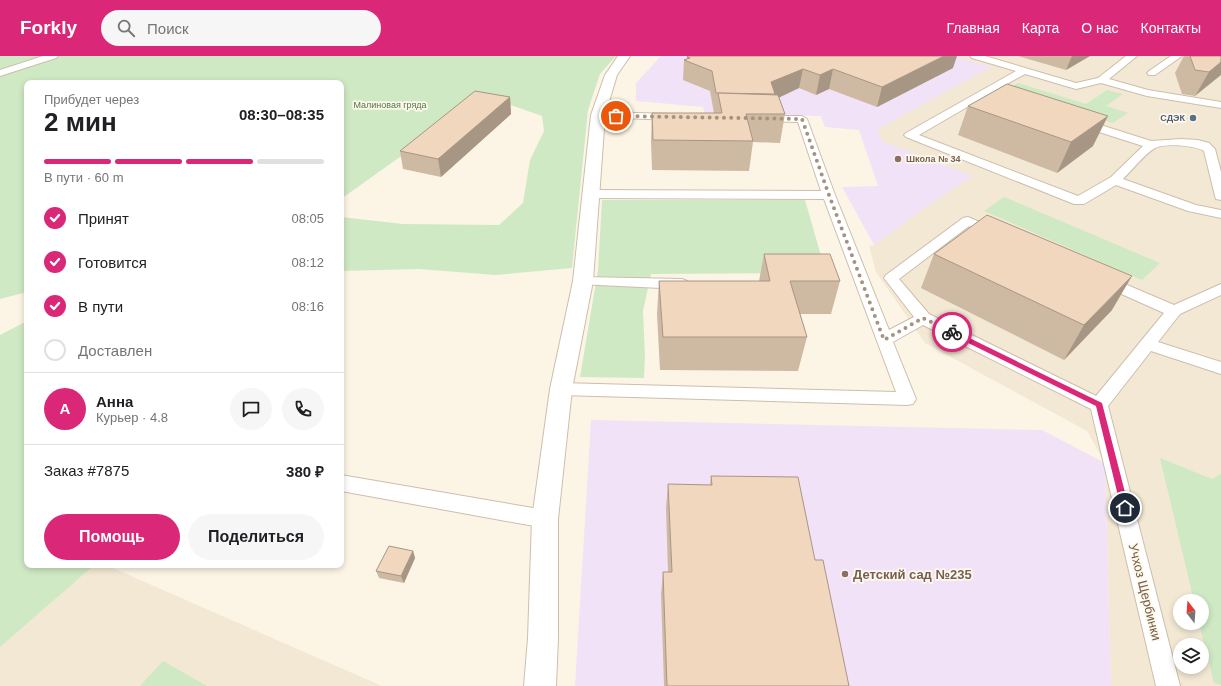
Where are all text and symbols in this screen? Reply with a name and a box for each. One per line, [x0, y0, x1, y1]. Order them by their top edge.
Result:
search box [101, 10, 381, 46]
text: Forkly [20, 17, 77, 38]
icon: search [115, 17, 137, 39]
text: Поиск [147, 20, 189, 37]
text: Главная [946, 20, 1000, 36]
text: Карта [1022, 20, 1059, 36]
text: О нас [1081, 20, 1119, 36]
text: Контакты [1141, 20, 1201, 36]
text: Прибудет через [44, 92, 139, 107]
pin [599, 99, 633, 133]
park label: Малиновая гряда [353, 100, 427, 110]
icon: bag [605, 105, 627, 127]
text: 08:30–08:35 [239, 106, 324, 123]
text: 2 мин [44, 107, 117, 137]
place label: СДЭК [1160, 113, 1185, 123]
marker: СДЭК [1188, 113, 1198, 123]
marker: Школа № 34 [893, 154, 903, 164]
place label: Школа № 34 [906, 154, 960, 164]
text: В пути · 60 m [44, 170, 124, 185]
icon: check [44, 207, 66, 229]
text: Принят [78, 210, 129, 227]
text: 08:05 [291, 211, 324, 226]
icon: check [44, 251, 66, 273]
text: Готовится [78, 254, 147, 271]
text: 08:12 [291, 255, 324, 270]
icon: check [44, 295, 66, 317]
text: В пути [78, 298, 123, 315]
text: 08:16 [291, 299, 324, 314]
courier [932, 312, 972, 352]
icon: bike [941, 321, 963, 343]
text: Доставлен [78, 342, 152, 359]
button: chat [230, 388, 272, 430]
button: phone [282, 388, 324, 430]
text: Анна [96, 393, 133, 410]
text: А [60, 400, 70, 417]
text: Курьер · 4.8 [96, 410, 168, 425]
text: Заказ #7875 [44, 462, 129, 479]
text: 380 ₽ [286, 463, 324, 480]
pin [1108, 491, 1142, 525]
icon: home [1114, 497, 1136, 519]
button: Помощь [44, 514, 180, 560]
button: Поделиться [188, 514, 324, 560]
street label: Учхоз Щербинки [1126, 542, 1164, 642]
place label: Детский сад №235 [853, 567, 972, 582]
marker: Детский сад №235 [840, 569, 850, 579]
north arrow [1173, 594, 1209, 630]
map controls [1173, 594, 1209, 674]
button: layers [1173, 638, 1209, 674]

